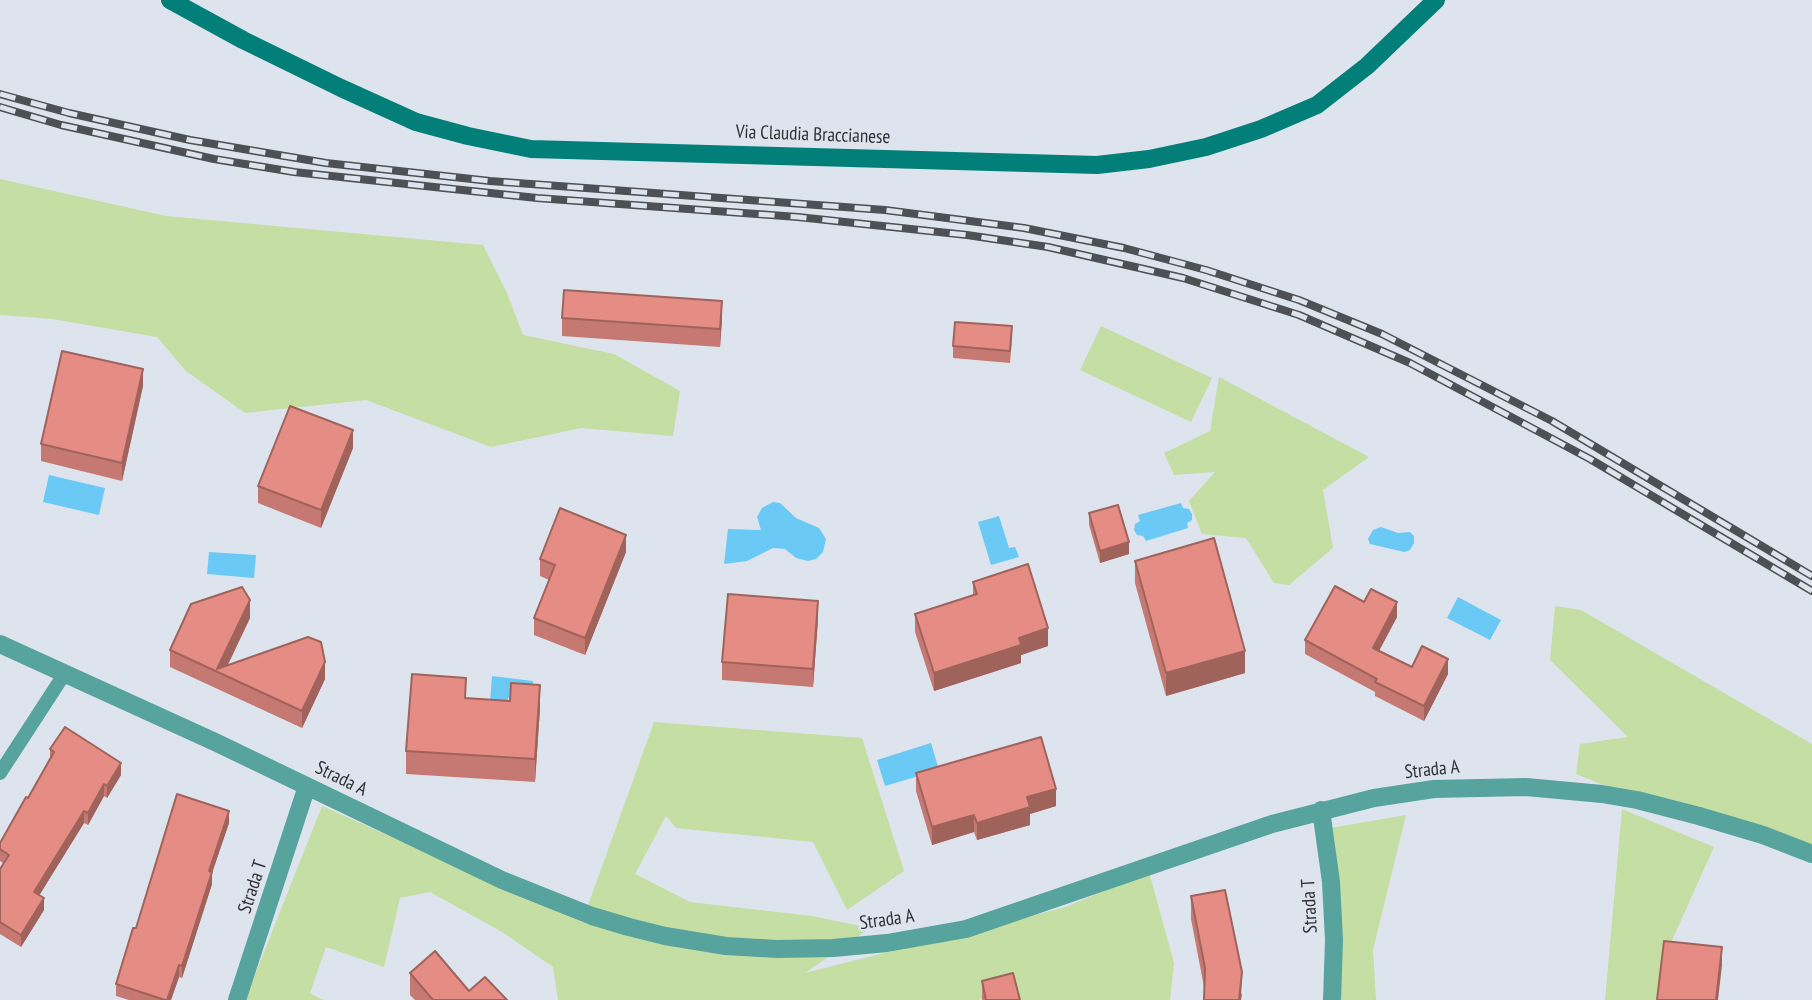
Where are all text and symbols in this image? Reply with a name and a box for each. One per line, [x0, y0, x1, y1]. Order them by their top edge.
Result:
street label: Via Claudia Braccianese [735, 121, 891, 149]
street label: Strada A [1403, 756, 1461, 784]
street label: Strada A [311, 757, 371, 801]
street label: Strada T [234, 858, 272, 916]
street label: Strada T [1297, 878, 1323, 934]
street label: Strada A [858, 905, 916, 935]

